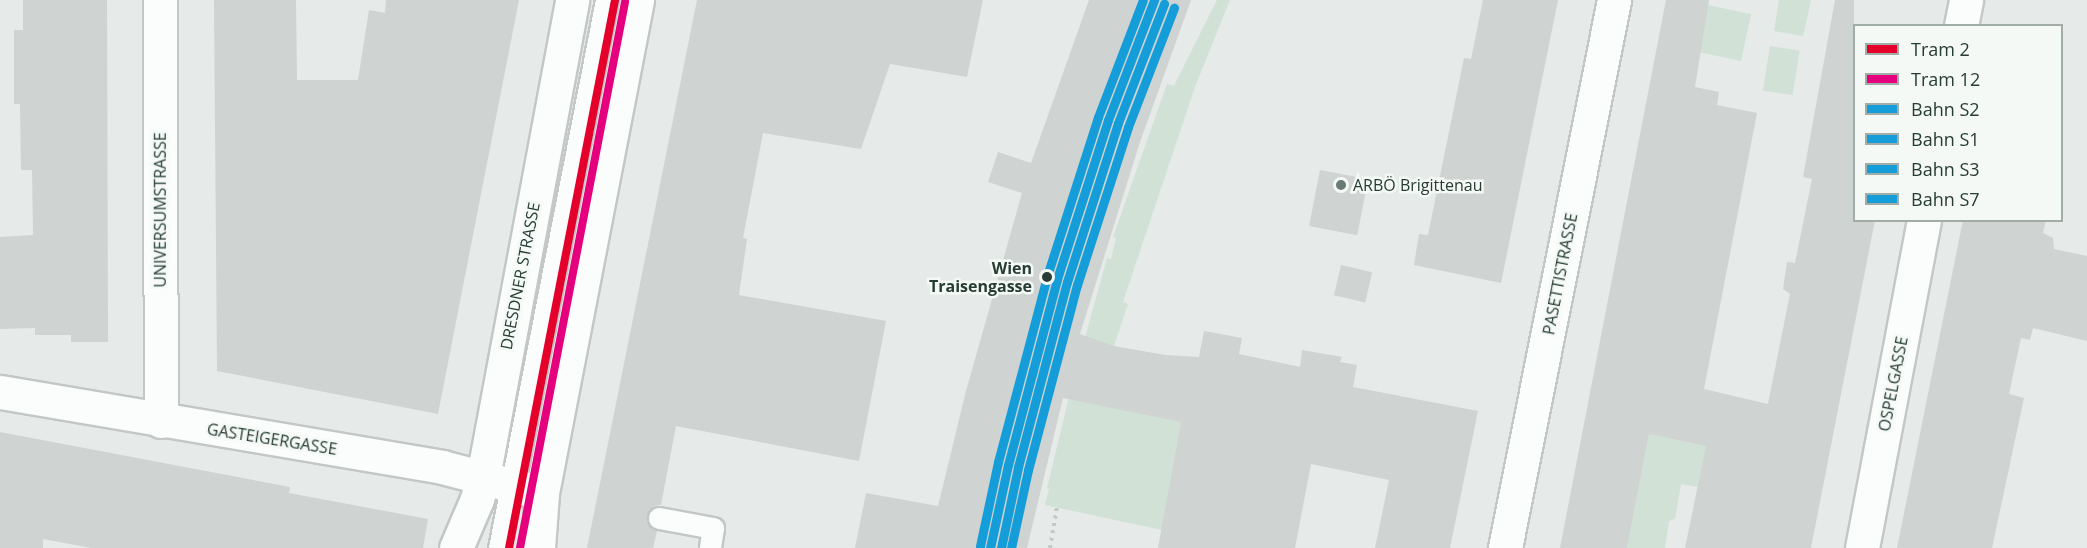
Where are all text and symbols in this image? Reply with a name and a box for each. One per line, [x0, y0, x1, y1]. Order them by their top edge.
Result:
legend [1853, 24, 2063, 222]
text: Tram 2 [1911, 37, 1970, 61]
text: Tram 12 [1911, 67, 1980, 91]
text: Bahn S2 [1911, 97, 1980, 121]
text: Bahn S1 [1911, 127, 1980, 151]
street label: UNIVERSUMSTRASSE [150, 132, 170, 288]
text: Bahn S3 [1911, 157, 1980, 181]
place label: ARBÖ Brigittenau [1353, 175, 1482, 195]
marker: ARBÖ Brigittenau [1334, 178, 1348, 192]
text: Bahn S7 [1911, 187, 1980, 211]
street label: DRESDNER STRASSE [496, 201, 544, 351]
street label: PASETTISTRASSE [1539, 212, 1581, 336]
place label: Wien Traisengasse [929, 258, 1032, 296]
marker: Wien Traisengasse [1037, 267, 1057, 287]
street label: OSPELGASSE [1874, 335, 1912, 433]
street label: GASTEIGERGASSE [206, 419, 338, 459]

